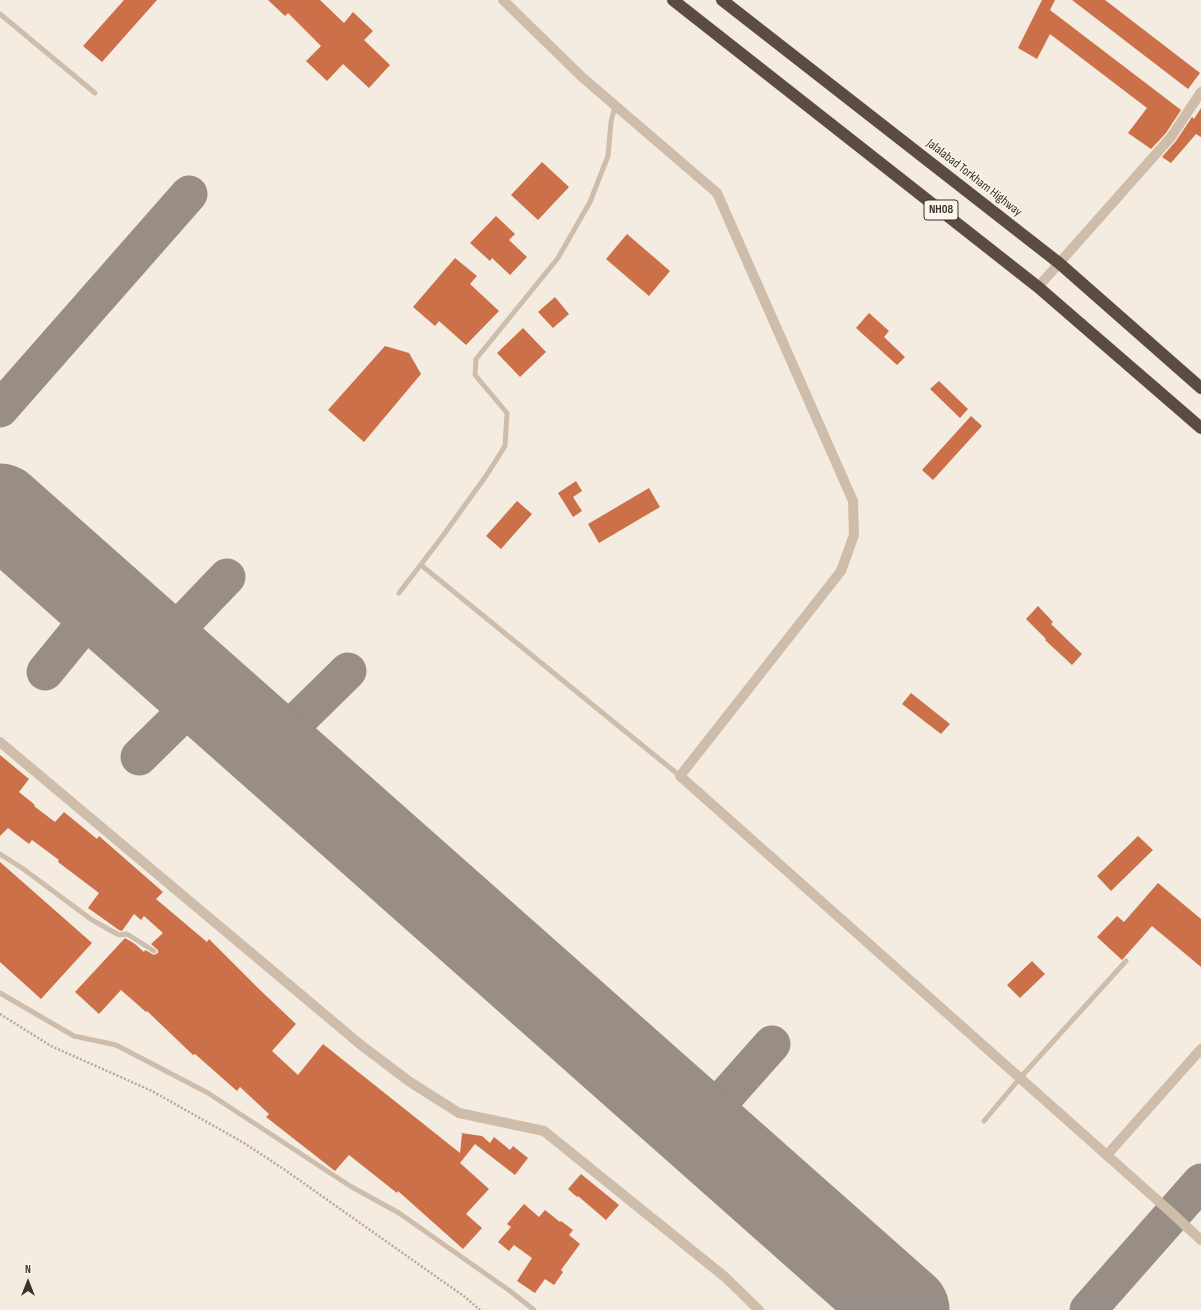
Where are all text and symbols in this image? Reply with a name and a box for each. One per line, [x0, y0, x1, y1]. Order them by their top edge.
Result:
street label: Jalalabad Torkham Highway [923, 136, 1025, 220]
road number: NH08 [924, 200, 958, 220]
north arrow [8, 1262, 48, 1302]
text: N [25, 1263, 31, 1276]

